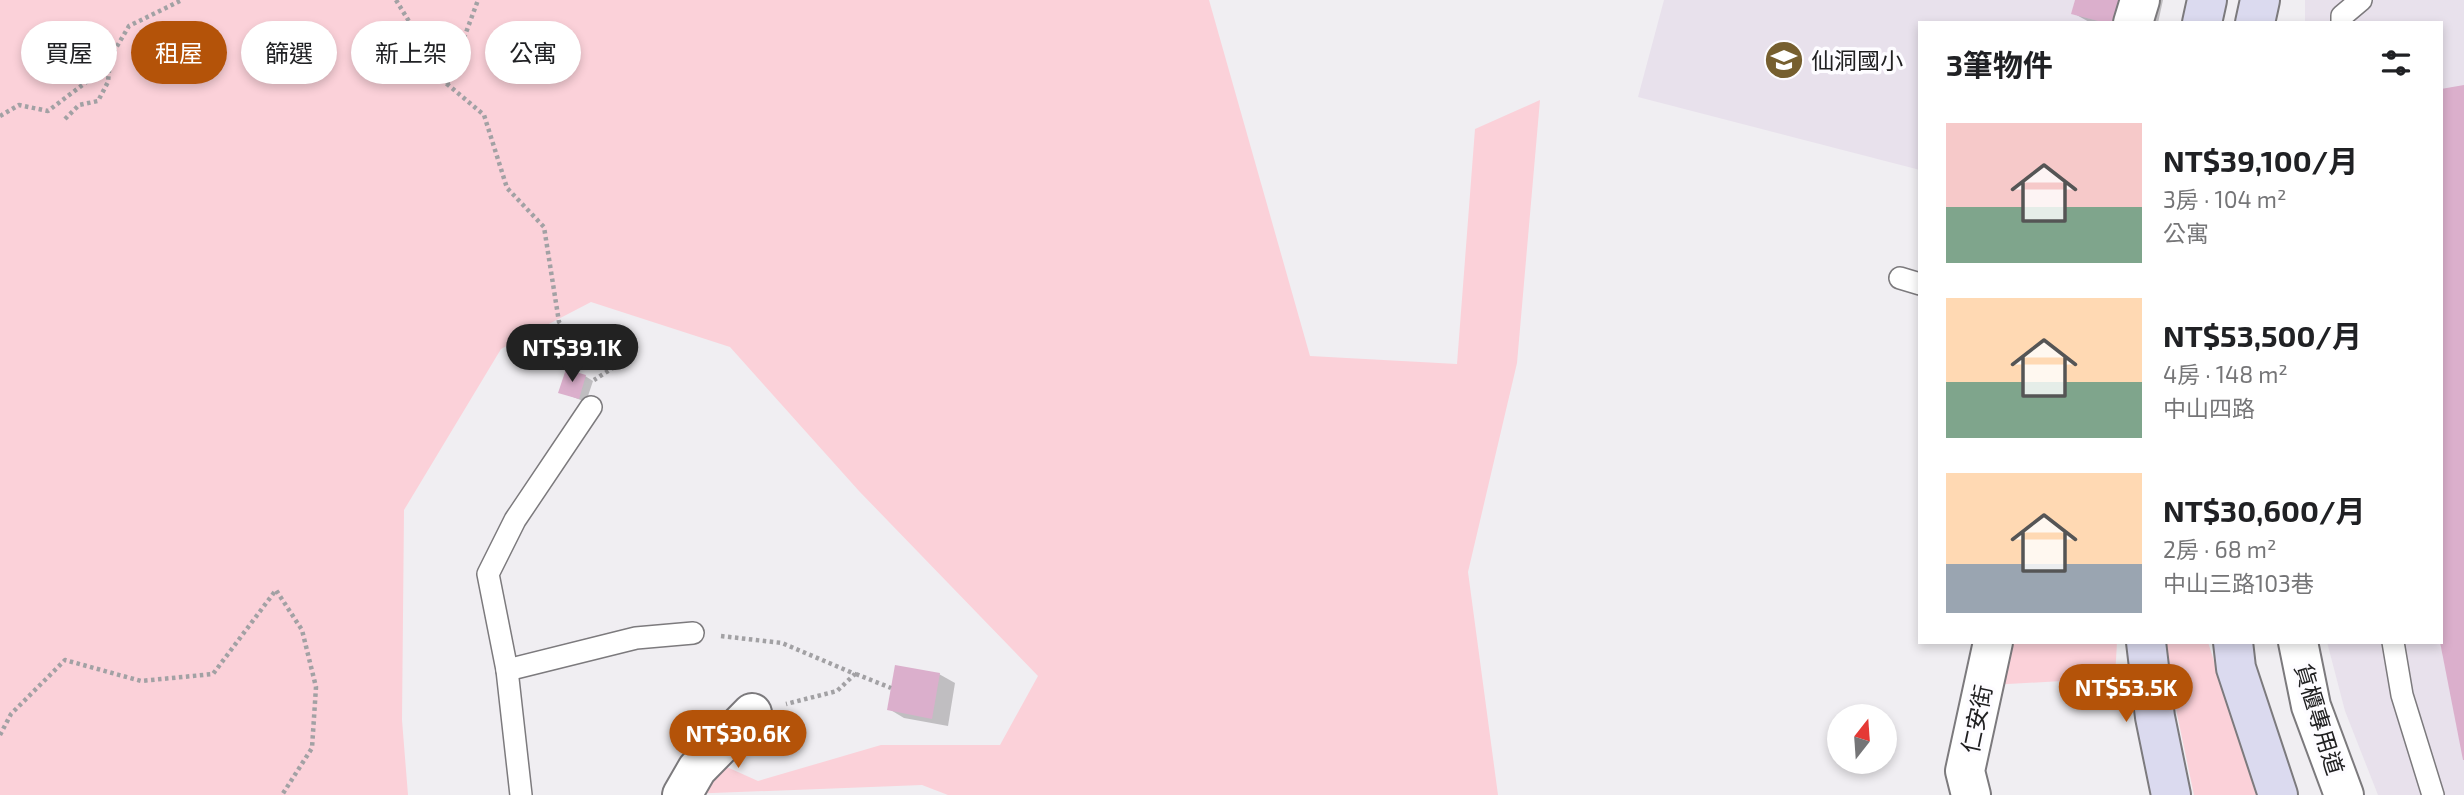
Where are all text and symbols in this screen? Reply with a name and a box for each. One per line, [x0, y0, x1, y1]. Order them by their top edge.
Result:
chip: 買屋 [21, 21, 117, 84]
chip: 租屋 [131, 21, 227, 84]
chip: 篩選 [241, 21, 337, 84]
chip: 新上架 [351, 21, 471, 84]
chip: 公寓 [485, 21, 581, 84]
school or university icon: 仙洞國小 [1763, 39, 1805, 81]
icon: filters [2377, 44, 2415, 82]
place label: 仙洞國小 [1811, 46, 1903, 74]
text: 3筆物件 [1946, 46, 2053, 82]
text: NT$39,100/月 [2163, 142, 2358, 178]
icon: home [2002, 151, 2086, 235]
text: 3房 · 104 m² [2163, 185, 2286, 213]
text: 公寓 [2163, 219, 2209, 247]
text: NT$53,500/月 [2163, 317, 2362, 353]
pin: NT$39.1K [500, 324, 644, 384]
icon: home [2002, 326, 2086, 410]
text: NT$39.1K [522, 333, 622, 361]
text: 4房 · 148 m² [2163, 360, 2288, 388]
text: 中山四路 [2163, 394, 2255, 422]
text: NT$30,600/月 [2163, 492, 2365, 528]
icon: home [2002, 501, 2086, 585]
text: 2房 · 68 m² [2163, 535, 2277, 563]
text: 中山三路103巷 [2163, 569, 2314, 597]
street label: 貨櫃專用道 [2290, 660, 2350, 778]
pin: NT$53.5K [2054, 664, 2198, 724]
text: NT$53.5K [2075, 673, 2177, 701]
street label: 仁安街 [1955, 682, 1997, 756]
north arrow [1827, 704, 1897, 774]
map controls [1827, 704, 1897, 774]
pin: NT$30.6K [666, 710, 810, 770]
text: NT$30.6K [685, 719, 791, 747]

